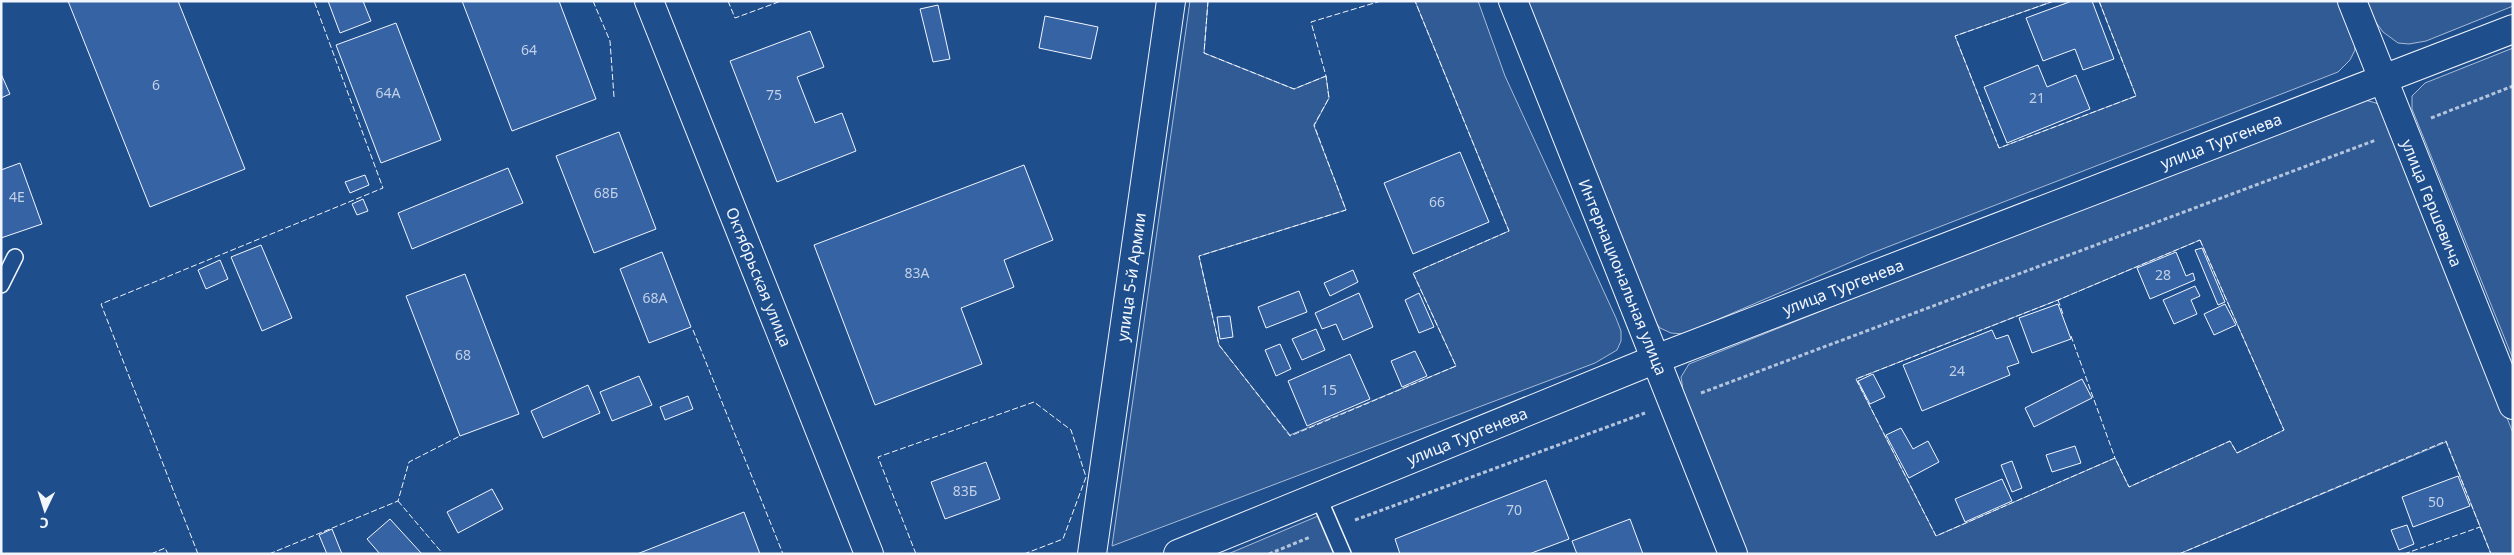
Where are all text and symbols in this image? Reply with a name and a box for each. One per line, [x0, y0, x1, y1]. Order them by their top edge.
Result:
house number: 64 [521, 40, 537, 59]
house number: 6 [152, 75, 160, 94]
house number: 64А [376, 83, 401, 102]
house number: 75 [766, 85, 782, 104]
house number: 21 [2029, 88, 2045, 107]
street label: улица Тургенева [2157, 108, 2285, 174]
street label: улица Гершевича [2396, 136, 2468, 270]
street label: Интернациональная улица [1573, 176, 1673, 378]
house number: 68Б [594, 183, 618, 202]
house number: 4Е [9, 187, 25, 206]
house number: 66 [1429, 192, 1445, 211]
street label: Октябрьская улица [721, 204, 797, 350]
street label: улица 5-й Армии [1111, 211, 1151, 343]
street label: улица Тургенева [1779, 254, 1907, 320]
house number: 83А [905, 263, 930, 282]
house number: 28 [2155, 265, 2171, 284]
house number: 68А [643, 288, 668, 307]
house number: 68 [455, 345, 471, 364]
house number: 24 [1949, 361, 1965, 380]
house number: 15 [1321, 380, 1337, 399]
street label: улица Тургенева [1403, 402, 1531, 470]
house number: 83Б [953, 481, 977, 500]
north arrow [20, 485, 70, 535]
house number: 50 [2428, 492, 2444, 511]
house number: 70 [1506, 500, 1522, 519]
text: С [39, 514, 49, 533]

